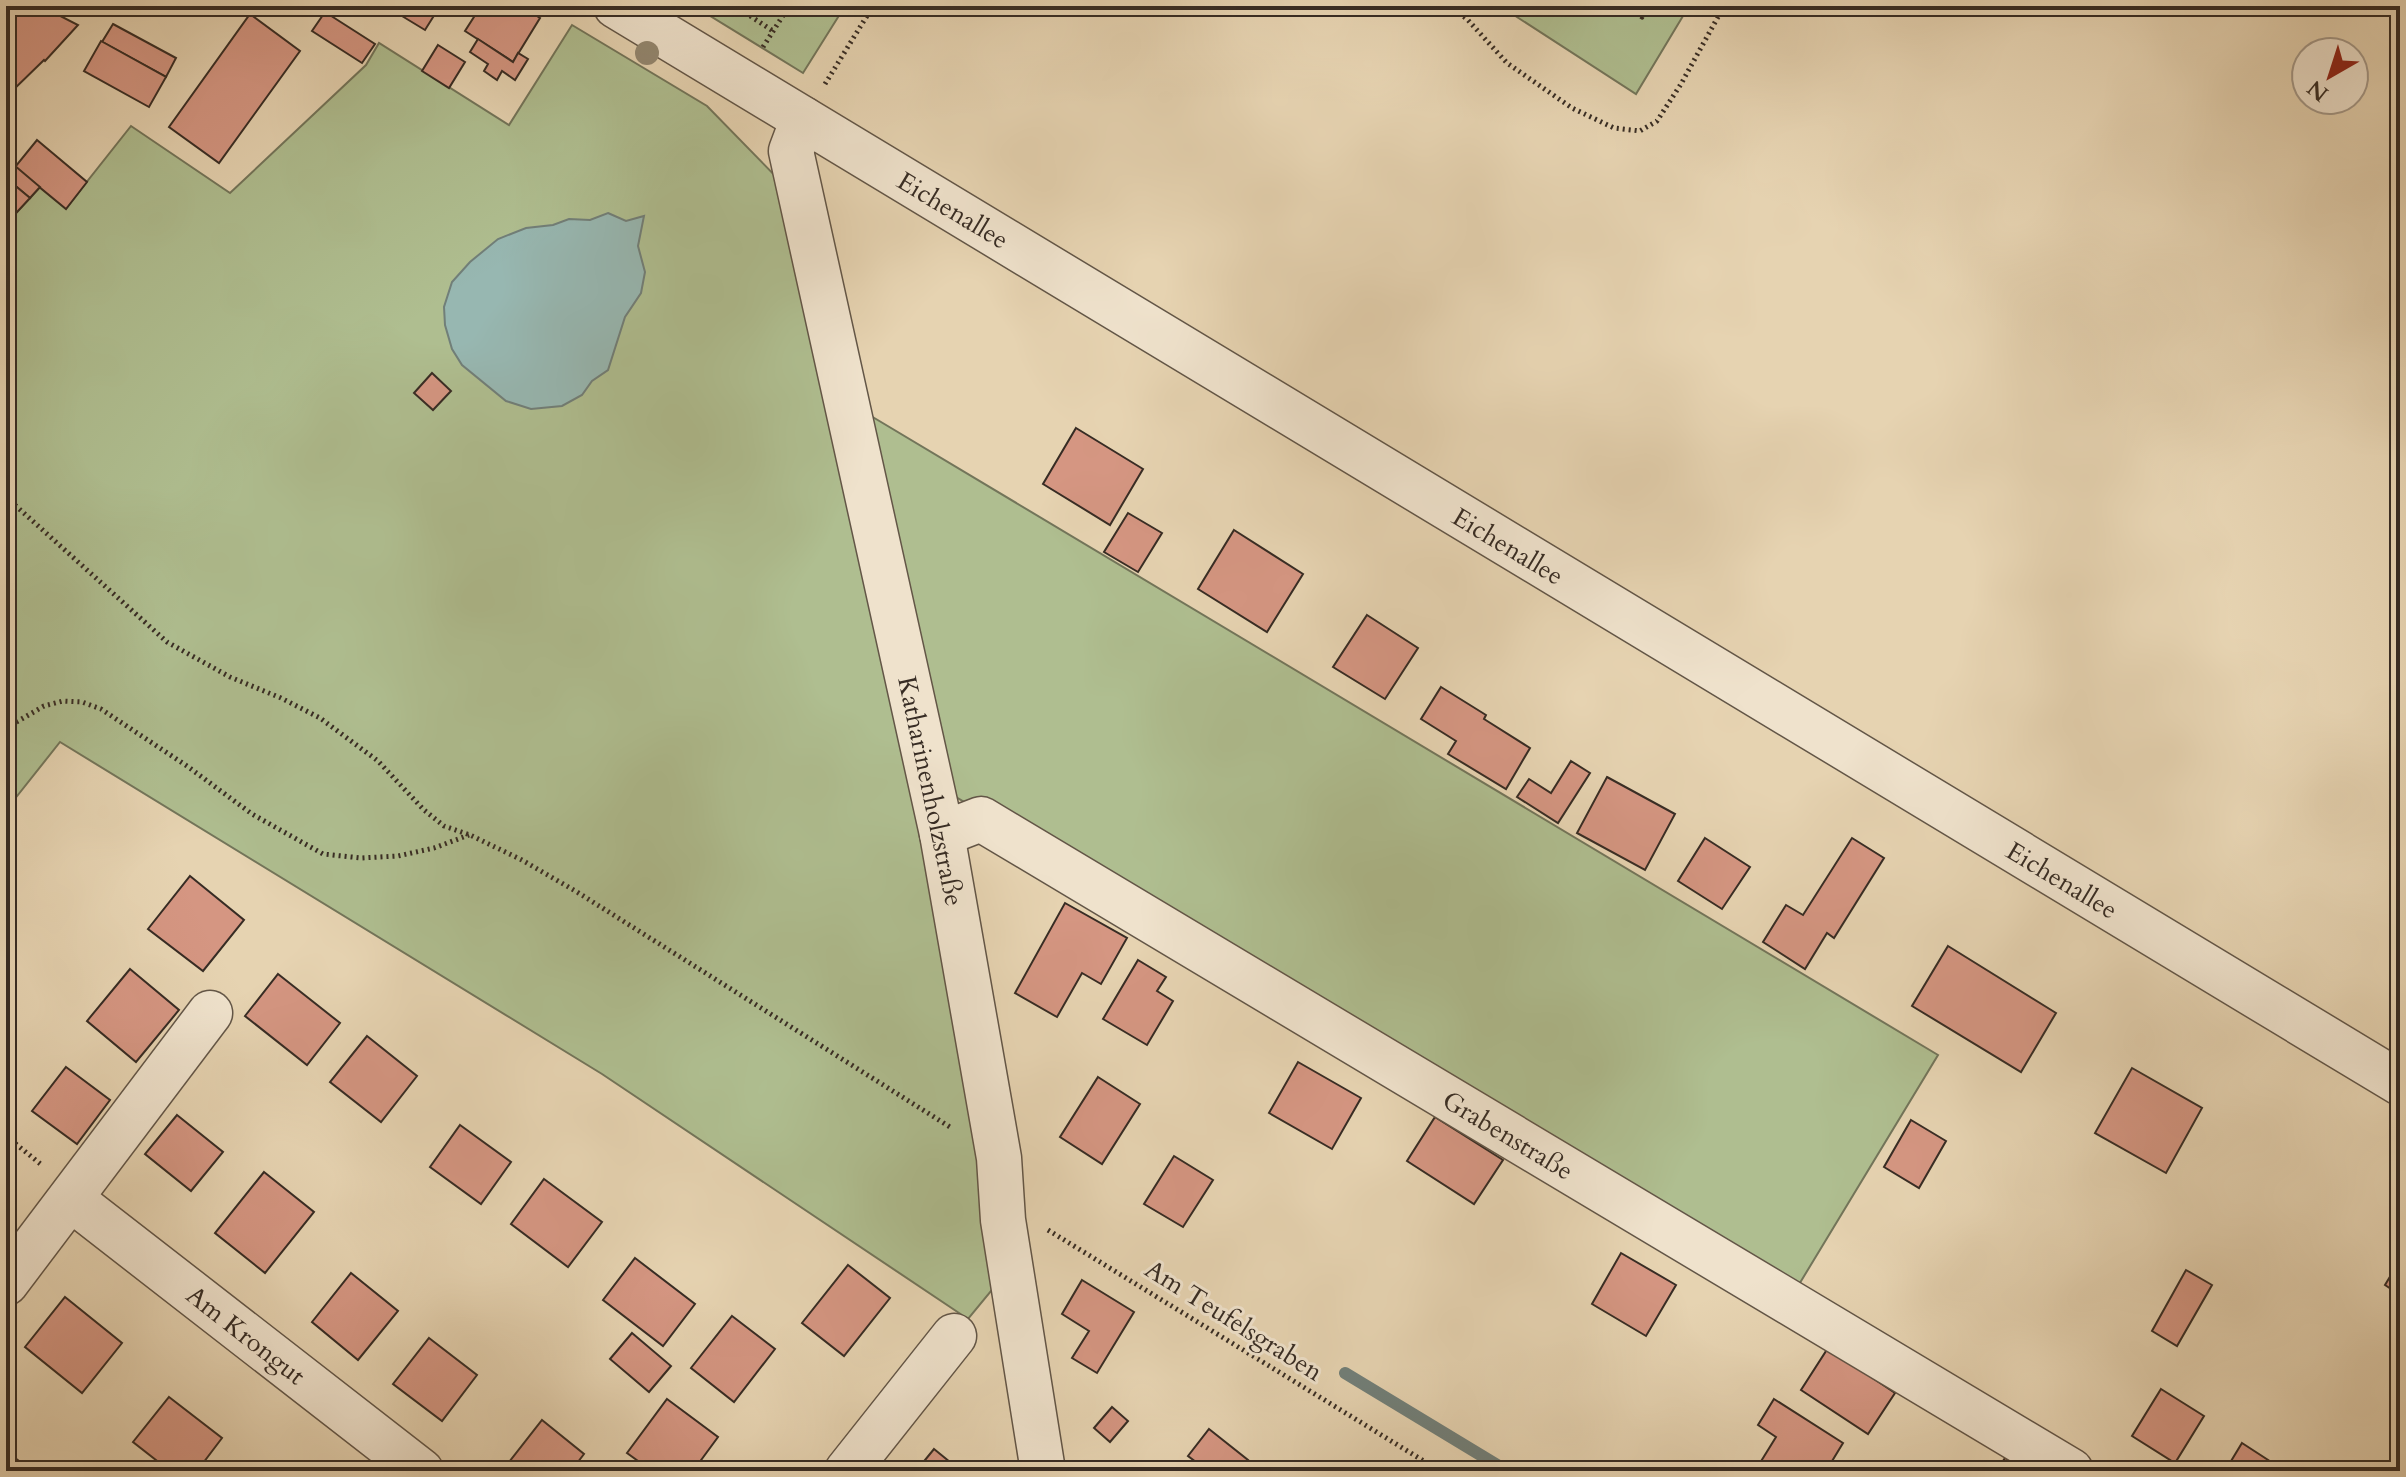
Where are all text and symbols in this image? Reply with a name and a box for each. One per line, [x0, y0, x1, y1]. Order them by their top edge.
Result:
north arrow [2290, 36, 2370, 116]
text: N [2301, 73, 2335, 108]
street label: Eichenallee [891, 163, 1015, 257]
street label: Eichenallee [1446, 499, 1570, 593]
street label: Katharinenholzstraße [889, 673, 972, 909]
street label: Eichenallee [2000, 833, 2124, 927]
street label: Grabenstraße [1436, 1083, 1580, 1188]
street label: Am Teufelsgraben [1138, 1252, 1329, 1389]
street label: Am Krongut [179, 1278, 312, 1393]

